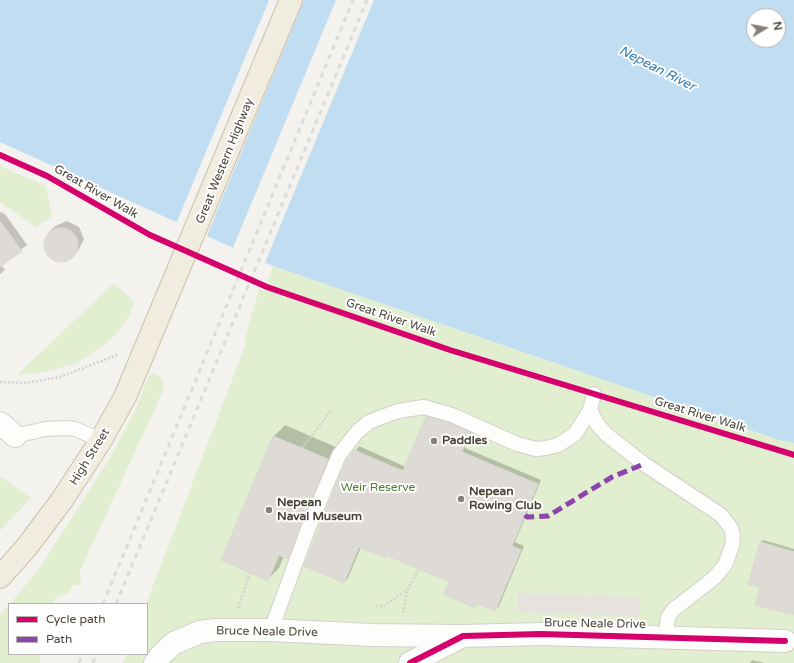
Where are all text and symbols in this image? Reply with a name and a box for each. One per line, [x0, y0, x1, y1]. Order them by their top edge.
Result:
north arrow [746, 8, 786, 48]
text: N [770, 21, 784, 31]
water label: Nepean River [616, 43, 698, 95]
street label: Great Western Highway [193, 96, 257, 226]
street label: Great River Walk [51, 162, 141, 222]
street label: Great River Walk [344, 296, 438, 340]
street label: Great River Walk [653, 394, 747, 436]
street label: High Street [67, 426, 113, 488]
place label: Paddles [442, 434, 487, 448]
marker: Paddles [429, 436, 439, 446]
park label: Weir Reserve [341, 481, 415, 495]
place label: Nepean Rowing Club [469, 485, 541, 513]
marker: Nepean Rowing Club [456, 494, 466, 504]
place label: Nepean Naval Museum [277, 496, 362, 524]
marker: Nepean Naval Museum [264, 505, 274, 515]
legend [8, 603, 148, 655]
text: Cycle path [46, 612, 105, 626]
street label: Bruce Neale Drive [544, 616, 646, 632]
street label: Bruce Neale Drive [216, 624, 318, 640]
text: Path [46, 632, 72, 646]

